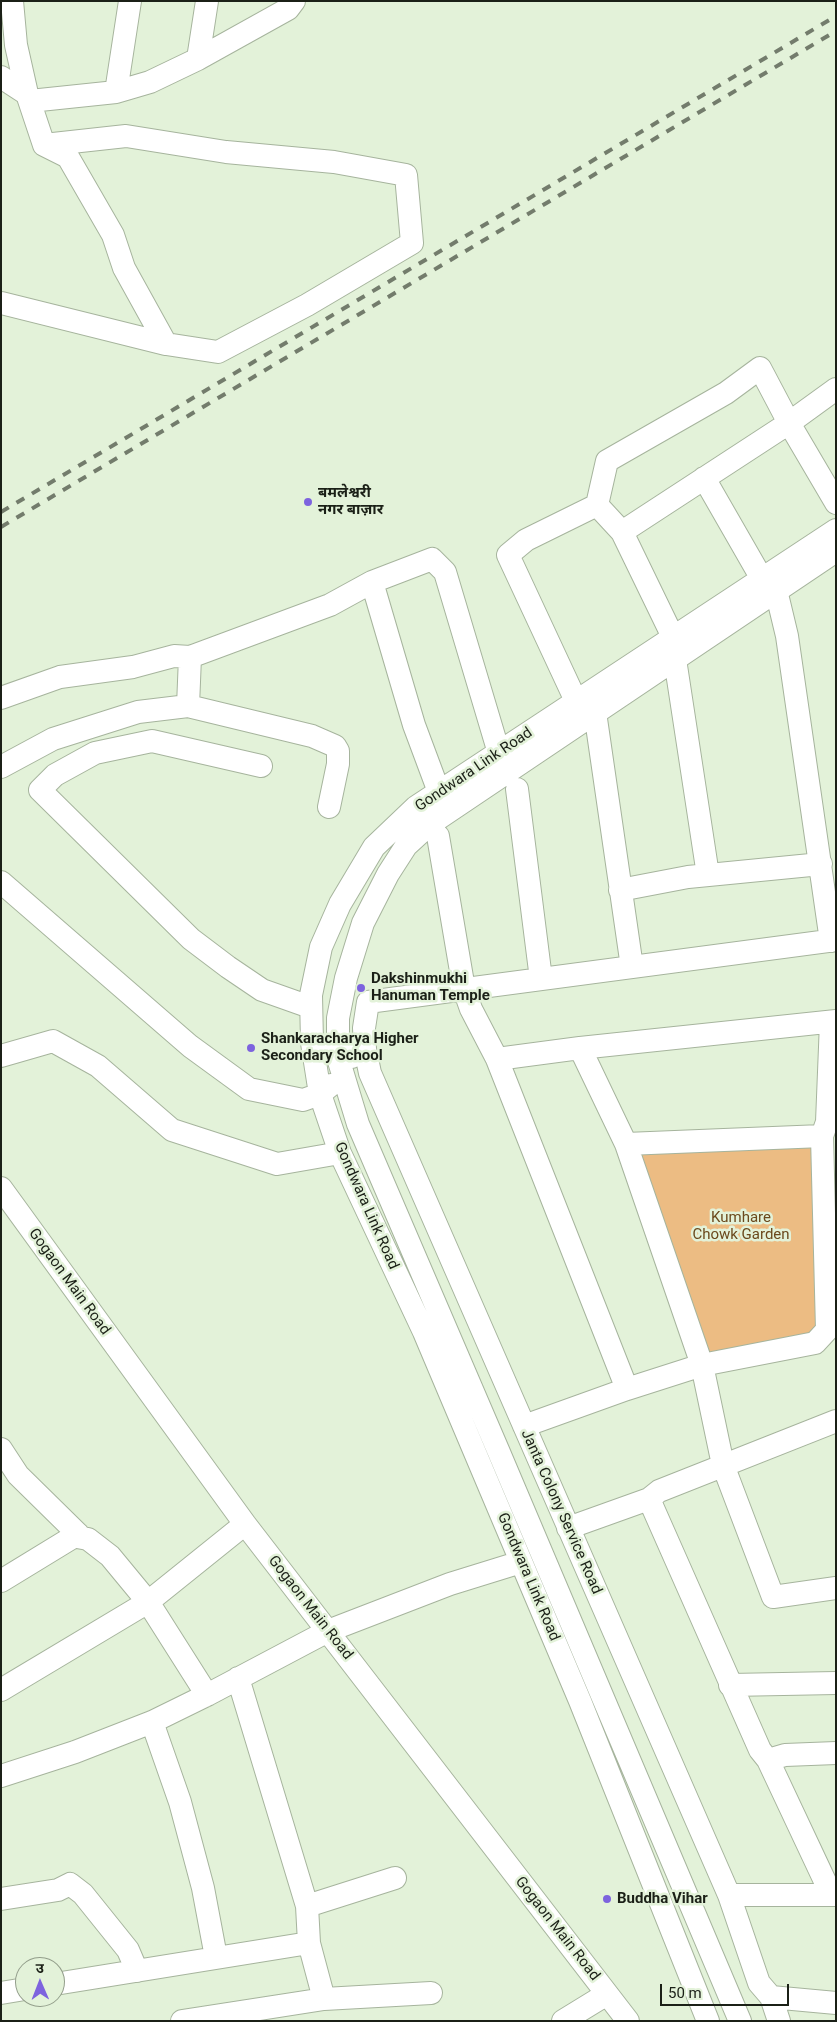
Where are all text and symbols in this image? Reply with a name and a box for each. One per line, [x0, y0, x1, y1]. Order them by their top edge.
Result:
place label: बमलेश्वरी नगर बाज़ार [318, 484, 383, 519]
marker: बमलेश्वरी नगर बाज़ार [302, 496, 314, 508]
street label: Gondwara Link Road [412, 724, 536, 816]
place label: Dakshinmukhi Hanuman Temple [371, 970, 490, 1005]
marker: Dakshinmukhi Hanuman Temple [355, 982, 367, 994]
place label: Shankaracharya Higher Secondary School [261, 1030, 419, 1065]
marker: Shankaracharya Higher Secondary School [245, 1042, 257, 1054]
street label: Gondwara Link Road [330, 1140, 402, 1272]
park label: Kumhare Chowk Garden [692, 1209, 790, 1244]
street label: Gogaon Main Road [24, 1225, 114, 1339]
street label: Janta Colony Service Road [517, 1427, 605, 1597]
street label: Gondwara Link Road [493, 1510, 563, 1644]
street label: Gogaon Main Road [264, 1552, 356, 1664]
street label: Gogaon Main Road [511, 1873, 603, 1985]
place label: Buddha Vihar [617, 1890, 708, 1908]
marker: Buddha Vihar [601, 1893, 613, 1905]
north arrow [15, 1957, 65, 2007]
text: उ [36, 1960, 44, 1976]
scale bar [662, 1974, 791, 2006]
text: 50 m [668, 1984, 702, 2002]

